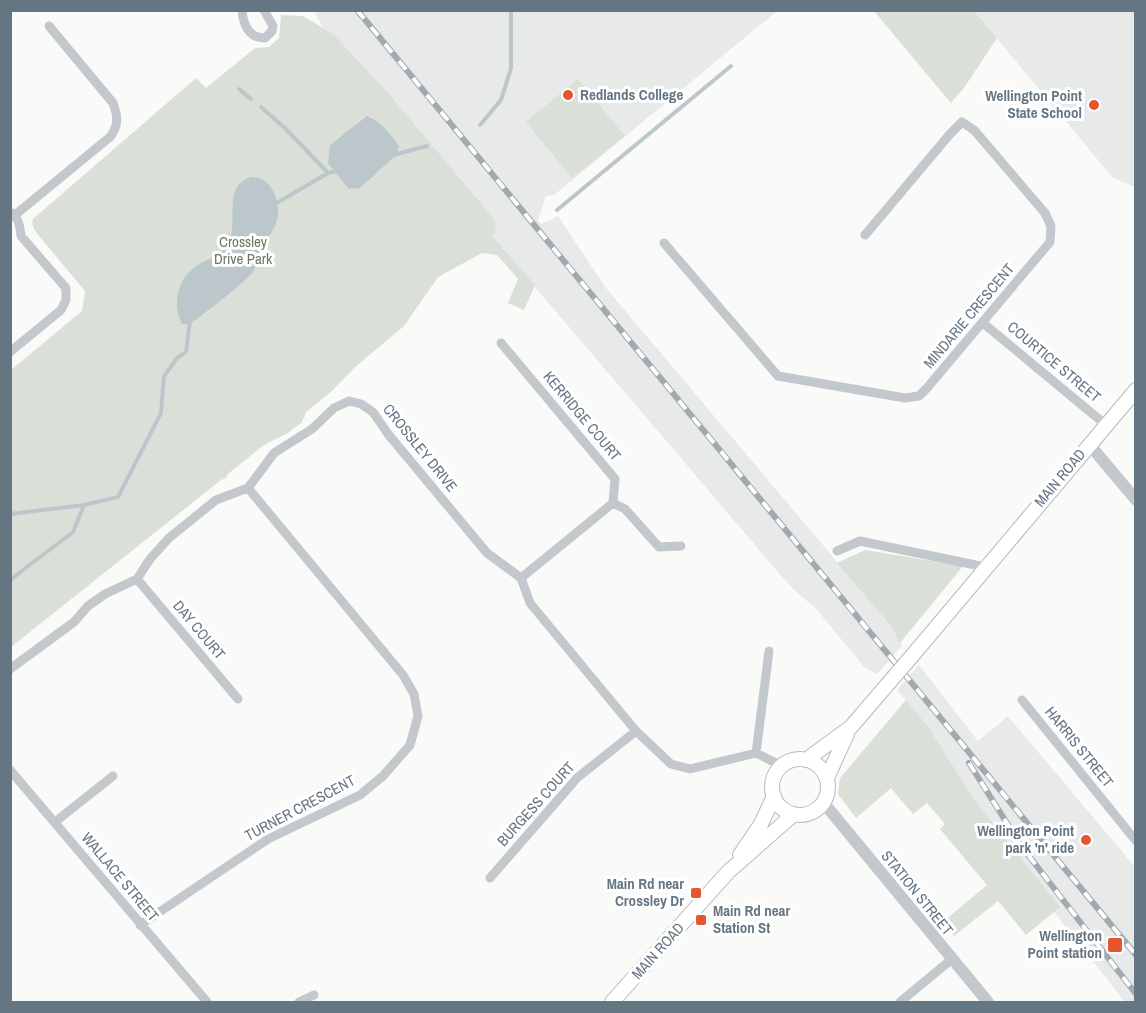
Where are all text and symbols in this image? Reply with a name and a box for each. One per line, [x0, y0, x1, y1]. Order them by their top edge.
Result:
place label: Redlands College [580, 84, 683, 105]
place label: Wellington Point State School [985, 85, 1082, 123]
marker: Redlands College [561, 88, 575, 102]
marker: Wellington Point State School [1087, 98, 1101, 112]
park label: Crossley Drive Park [214, 231, 273, 269]
street label: MINDARIE CRESCENT [918, 258, 1019, 373]
street label: COURTICE STREET [1003, 316, 1106, 407]
street label: KERRIDGE COURT [539, 366, 626, 465]
street label: CROSSLEY DRIVE [378, 399, 462, 496]
street label: MAIN ROAD [1029, 444, 1090, 511]
street label: DAY COURT [168, 596, 231, 664]
street label: HARRIS STREET [1040, 702, 1119, 792]
street label: BURGESS COURT [492, 756, 580, 850]
street label: TURNER CRESCENT [241, 769, 359, 846]
place label: Wellington Point park 'n' ride [977, 820, 1074, 858]
street label: WALLACE STREET [77, 828, 164, 926]
marker: Wellington Point park 'n' ride [1079, 833, 1093, 847]
street label: STATION STREET [877, 846, 958, 940]
place label: Main Rd near Crossley Dr [607, 873, 684, 911]
marker: Main Rd near Crossley Dr [689, 886, 703, 900]
place label: Main Rd near Station St [713, 900, 790, 938]
marker: Main Rd near Station St [694, 913, 708, 927]
street label: MAIN ROAD [626, 918, 689, 984]
place label: Wellington Point station [1028, 925, 1102, 963]
marker: Wellington Point station [1106, 936, 1124, 954]

